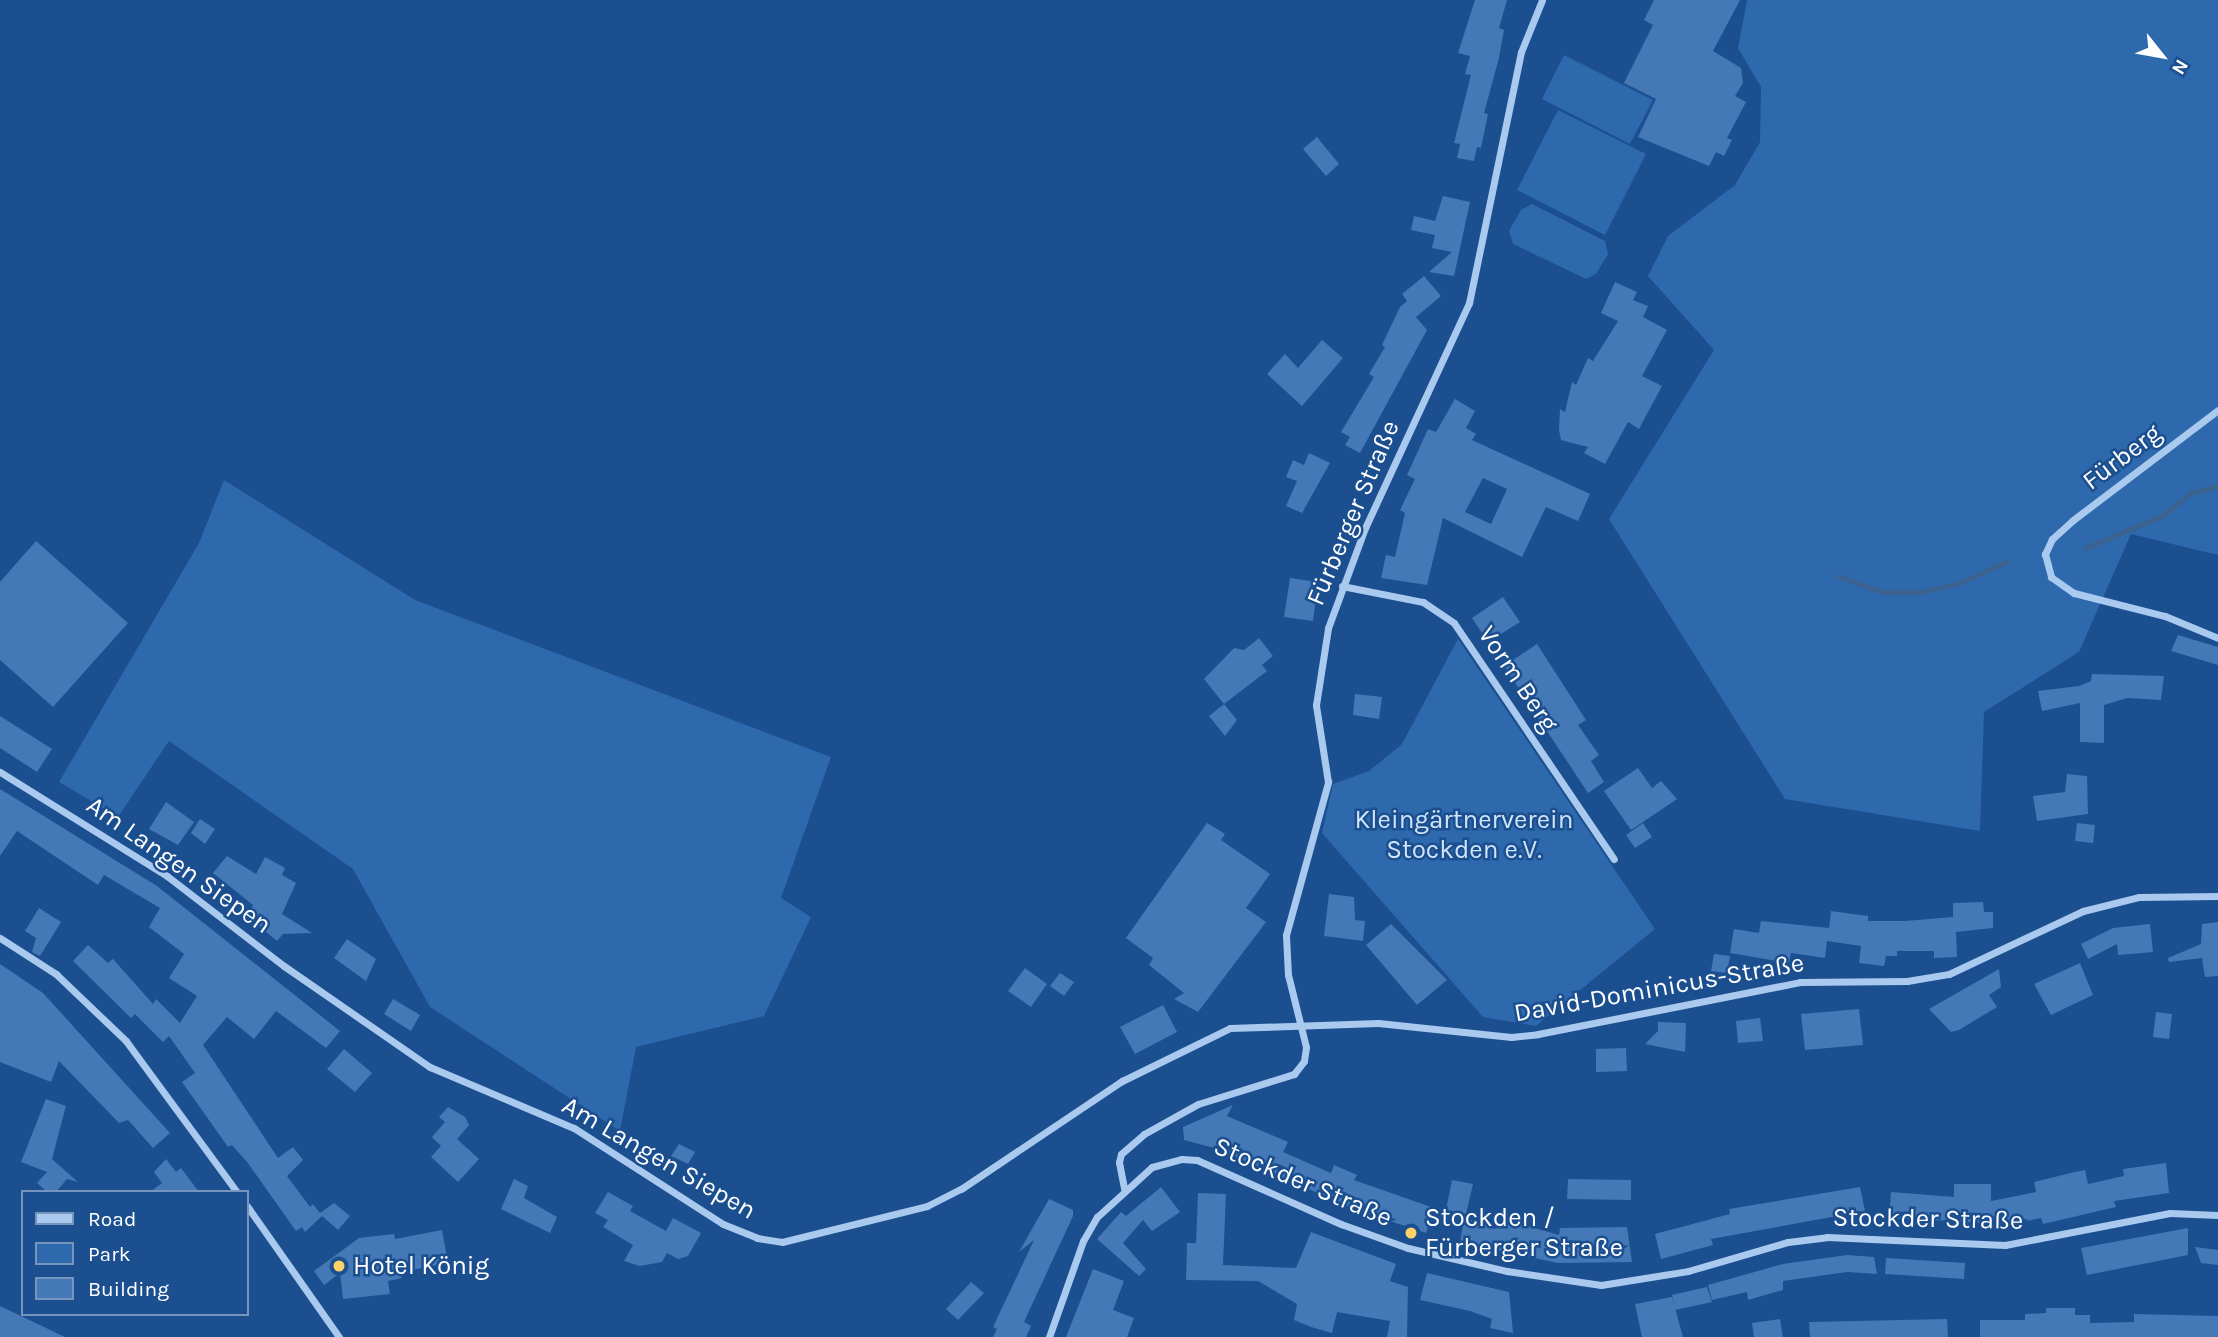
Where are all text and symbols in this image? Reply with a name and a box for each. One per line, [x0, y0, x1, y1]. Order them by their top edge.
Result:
north arrow [2127, 21, 2197, 91]
text: N [2167, 55, 2193, 78]
street label: Fürberger Straße [1300, 416, 1406, 610]
street label: Fürberg [2076, 417, 2168, 497]
street label: Vorm Berg [1471, 620, 1565, 738]
street label: Am Langen Siepen [81, 790, 277, 940]
park label: Kleingärtnerverein Stockden e.V. [1354, 804, 1574, 866]
street label: David-Dominicus-Straße [1512, 947, 1806, 1029]
street label: Am Langen Siepen [557, 1090, 761, 1226]
street label: Stockder Straße [1209, 1130, 1397, 1234]
legend [21, 1190, 248, 1316]
place label: Stockden / Fürberger Straße [1425, 1202, 1623, 1264]
street label: Stockder Straße [1832, 1202, 2024, 1236]
text: Road [88, 1207, 136, 1231]
marker: Stockden / Fürberger Straße [1403, 1225, 1419, 1241]
text: Park [88, 1242, 131, 1266]
place label: Hotel König [353, 1250, 489, 1282]
marker: Hotel König [331, 1258, 347, 1274]
text: Building [88, 1277, 169, 1301]

